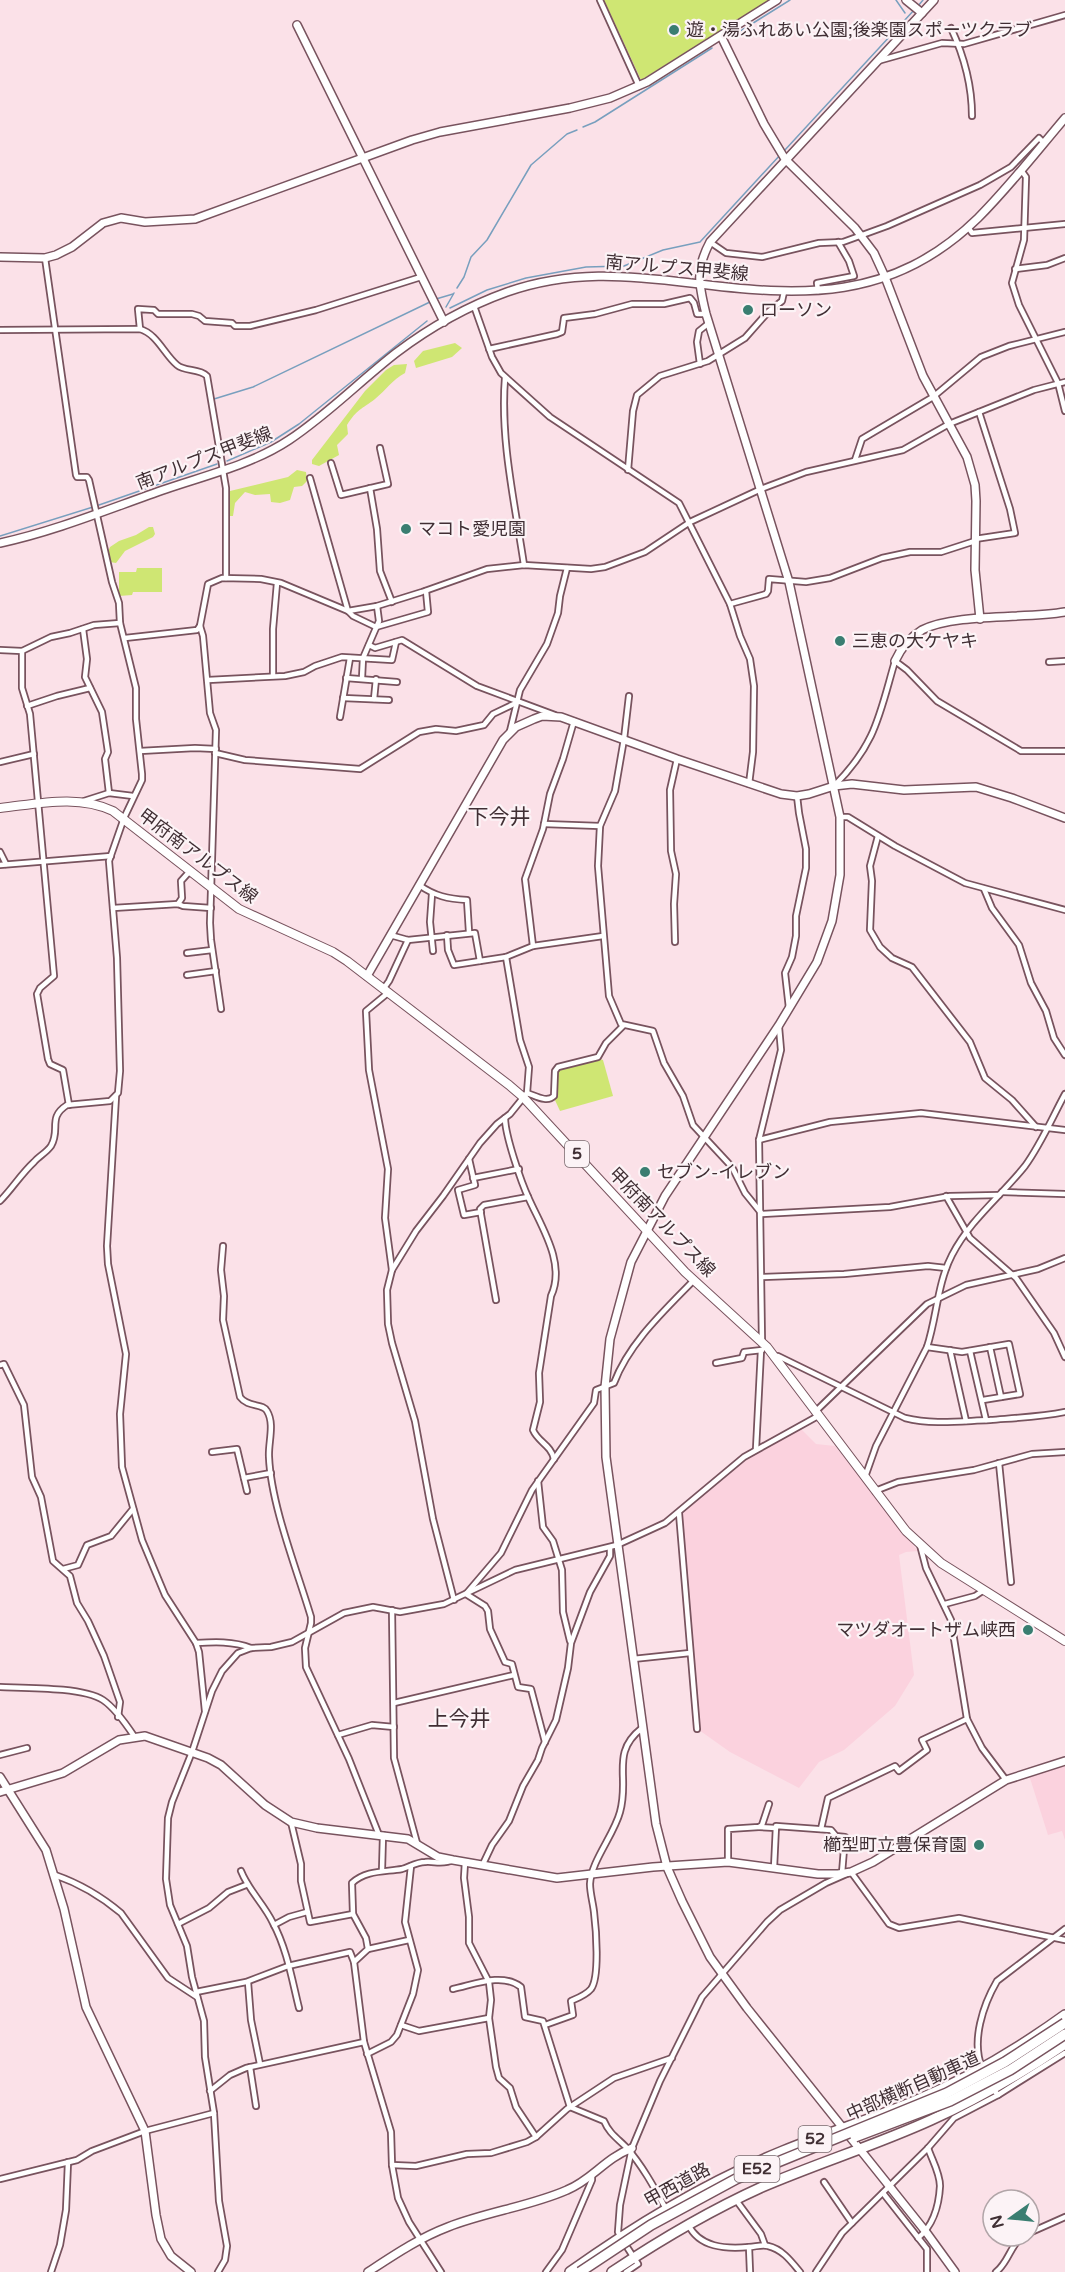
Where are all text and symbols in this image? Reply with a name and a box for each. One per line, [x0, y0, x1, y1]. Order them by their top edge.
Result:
place label: 遊・湯ふれあい公園;後楽園スポーツクラブ [686, 19, 1032, 41]
marker: 遊・湯ふれあい公園;後楽園スポーツクラブ [667, 23, 681, 37]
street label: 南アルプス甲斐線 [604, 251, 750, 285]
place label: ローソン [760, 299, 832, 321]
marker: ローソン [741, 303, 755, 317]
street label: 南アルプス甲斐線 [133, 422, 275, 494]
place label: マコト愛児園 [418, 518, 526, 540]
marker: マコト愛児園 [399, 522, 413, 536]
place label: 三恵の大ケヤキ [852, 630, 978, 652]
marker: 三恵の大ケヤキ [833, 634, 847, 648]
street label: 甲府南アルプス線 [134, 804, 262, 908]
district label: 下今井 [468, 805, 531, 830]
road number: 5 [565, 1141, 589, 1167]
place label: セブン-イレブン [657, 1161, 790, 1183]
street label: 甲府南アルプス線 [604, 1163, 720, 1281]
marker: セブン-イレブン [638, 1165, 652, 1179]
place label: マツダオートザム峡西 [836, 1619, 1016, 1641]
marker: マツダオートザム峡西 [1021, 1623, 1035, 1637]
district label: 上今井 [428, 1707, 491, 1732]
place label: 櫛型町立豊保育園 [823, 1834, 967, 1856]
marker: 櫛型町立豊保育園 [972, 1838, 986, 1852]
street label: 中部横断自動車道 [843, 2047, 983, 2125]
road number: 52 [798, 2126, 832, 2152]
road number: E52 [734, 2156, 780, 2182]
street label: 甲西道路 [640, 2158, 714, 2212]
north arrow [981, 2188, 1041, 2248]
text: N [986, 2213, 1009, 2230]

